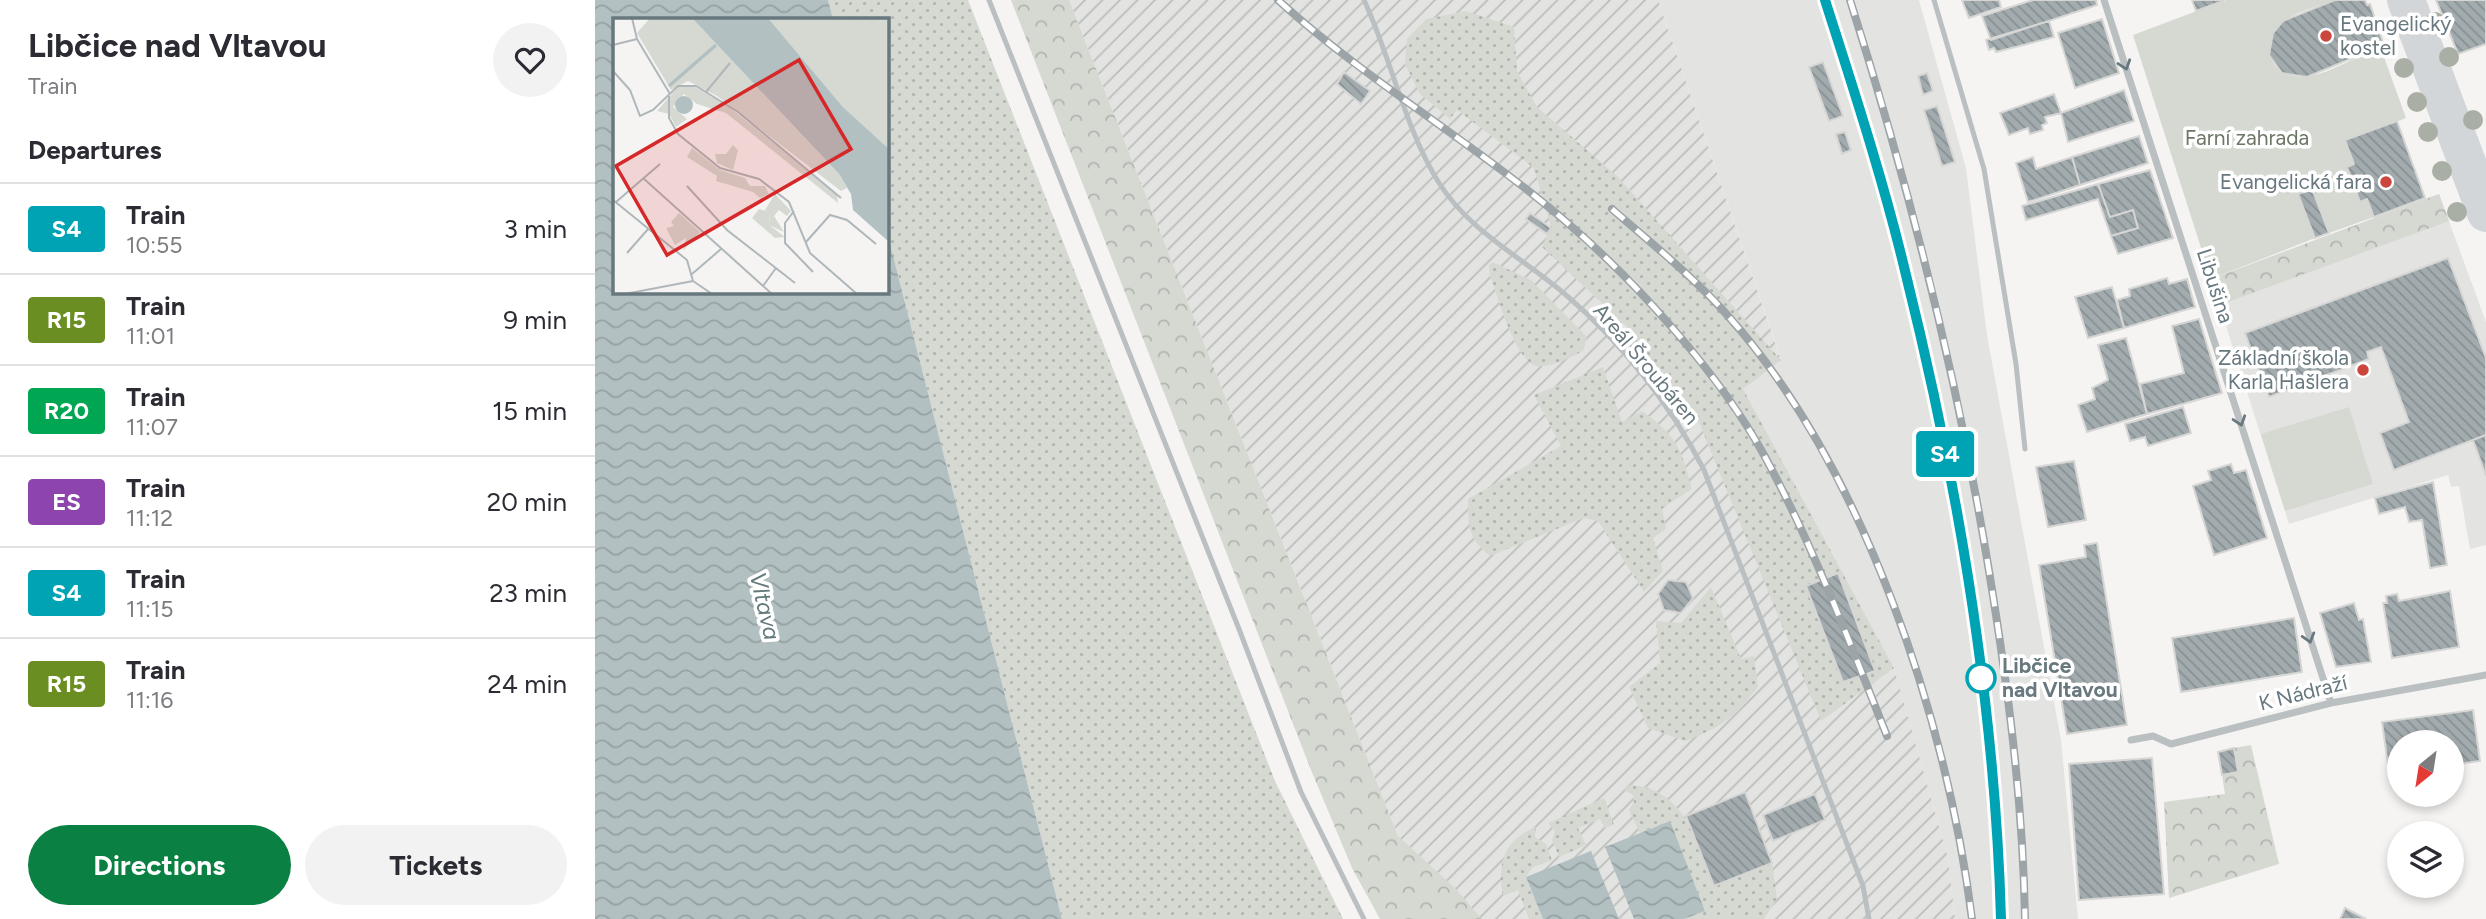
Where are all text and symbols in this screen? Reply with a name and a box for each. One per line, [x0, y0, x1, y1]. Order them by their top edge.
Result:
place label: Evangelický kostel [2340, 11, 2451, 60]
inset map [613, 18, 889, 294]
button: heart [493, 23, 567, 97]
text: Libčice nad Vltavou [28, 26, 326, 65]
marker: Evangelický kostel [2318, 28, 2334, 44]
one-way arrow [2117, 58, 2131, 71]
text: Train [28, 72, 77, 100]
park label: Farní zahrada [2185, 125, 2309, 150]
text: Departures [28, 134, 162, 166]
place label: Evangelická fara [2220, 169, 2372, 194]
marker: Evangelická fara [2378, 174, 2394, 190]
text: Train [126, 199, 186, 231]
text: 3 min [504, 213, 567, 245]
text: S4 [52, 214, 81, 243]
text: 10:55 [126, 231, 183, 259]
street label: Libušina [2192, 245, 2239, 326]
text: Train [126, 290, 186, 322]
street label: Areál Šroubáren [1588, 298, 1704, 429]
text: 9 min [503, 304, 567, 336]
text: R15 [47, 305, 86, 334]
text: 11:01 [126, 322, 175, 350]
place label: Základní škola Karla Hašlera [2218, 345, 2349, 394]
marker: Základní škola Karla Hašlera [2355, 362, 2371, 378]
text: Train [126, 381, 186, 413]
text: 15 min [492, 395, 567, 427]
text: R20 [44, 396, 89, 425]
text: 11:07 [126, 413, 178, 441]
one-way arrow [2232, 415, 2246, 427]
line badge: S4 [1913, 431, 1977, 477]
text: S4 [1930, 439, 1960, 468]
text: Train [126, 472, 186, 504]
text: 20 min [487, 486, 567, 518]
text: ES [52, 487, 81, 516]
text: 11:12 [126, 504, 173, 532]
text: Train [126, 563, 186, 595]
water label: Vltava [744, 569, 786, 643]
text: 23 min [489, 577, 567, 609]
text: S4 [52, 578, 81, 607]
text: 11:15 [126, 595, 174, 623]
one-way arrow [2301, 631, 2315, 644]
place label: Libčice nad Vltavou [2002, 653, 2118, 702]
text: Train [126, 654, 186, 686]
marker: Libčice nad Vltavou [1966, 663, 1996, 693]
text: 24 min [487, 668, 567, 700]
text: R15 [47, 669, 86, 698]
street label: K Nádraží [2256, 669, 2351, 716]
text: 11:16 [126, 686, 173, 714]
north arrow [2387, 730, 2464, 807]
map controls [2387, 730, 2464, 898]
button: layers [2387, 821, 2464, 898]
button: Directions [28, 825, 291, 905]
button: Tickets [305, 825, 567, 905]

